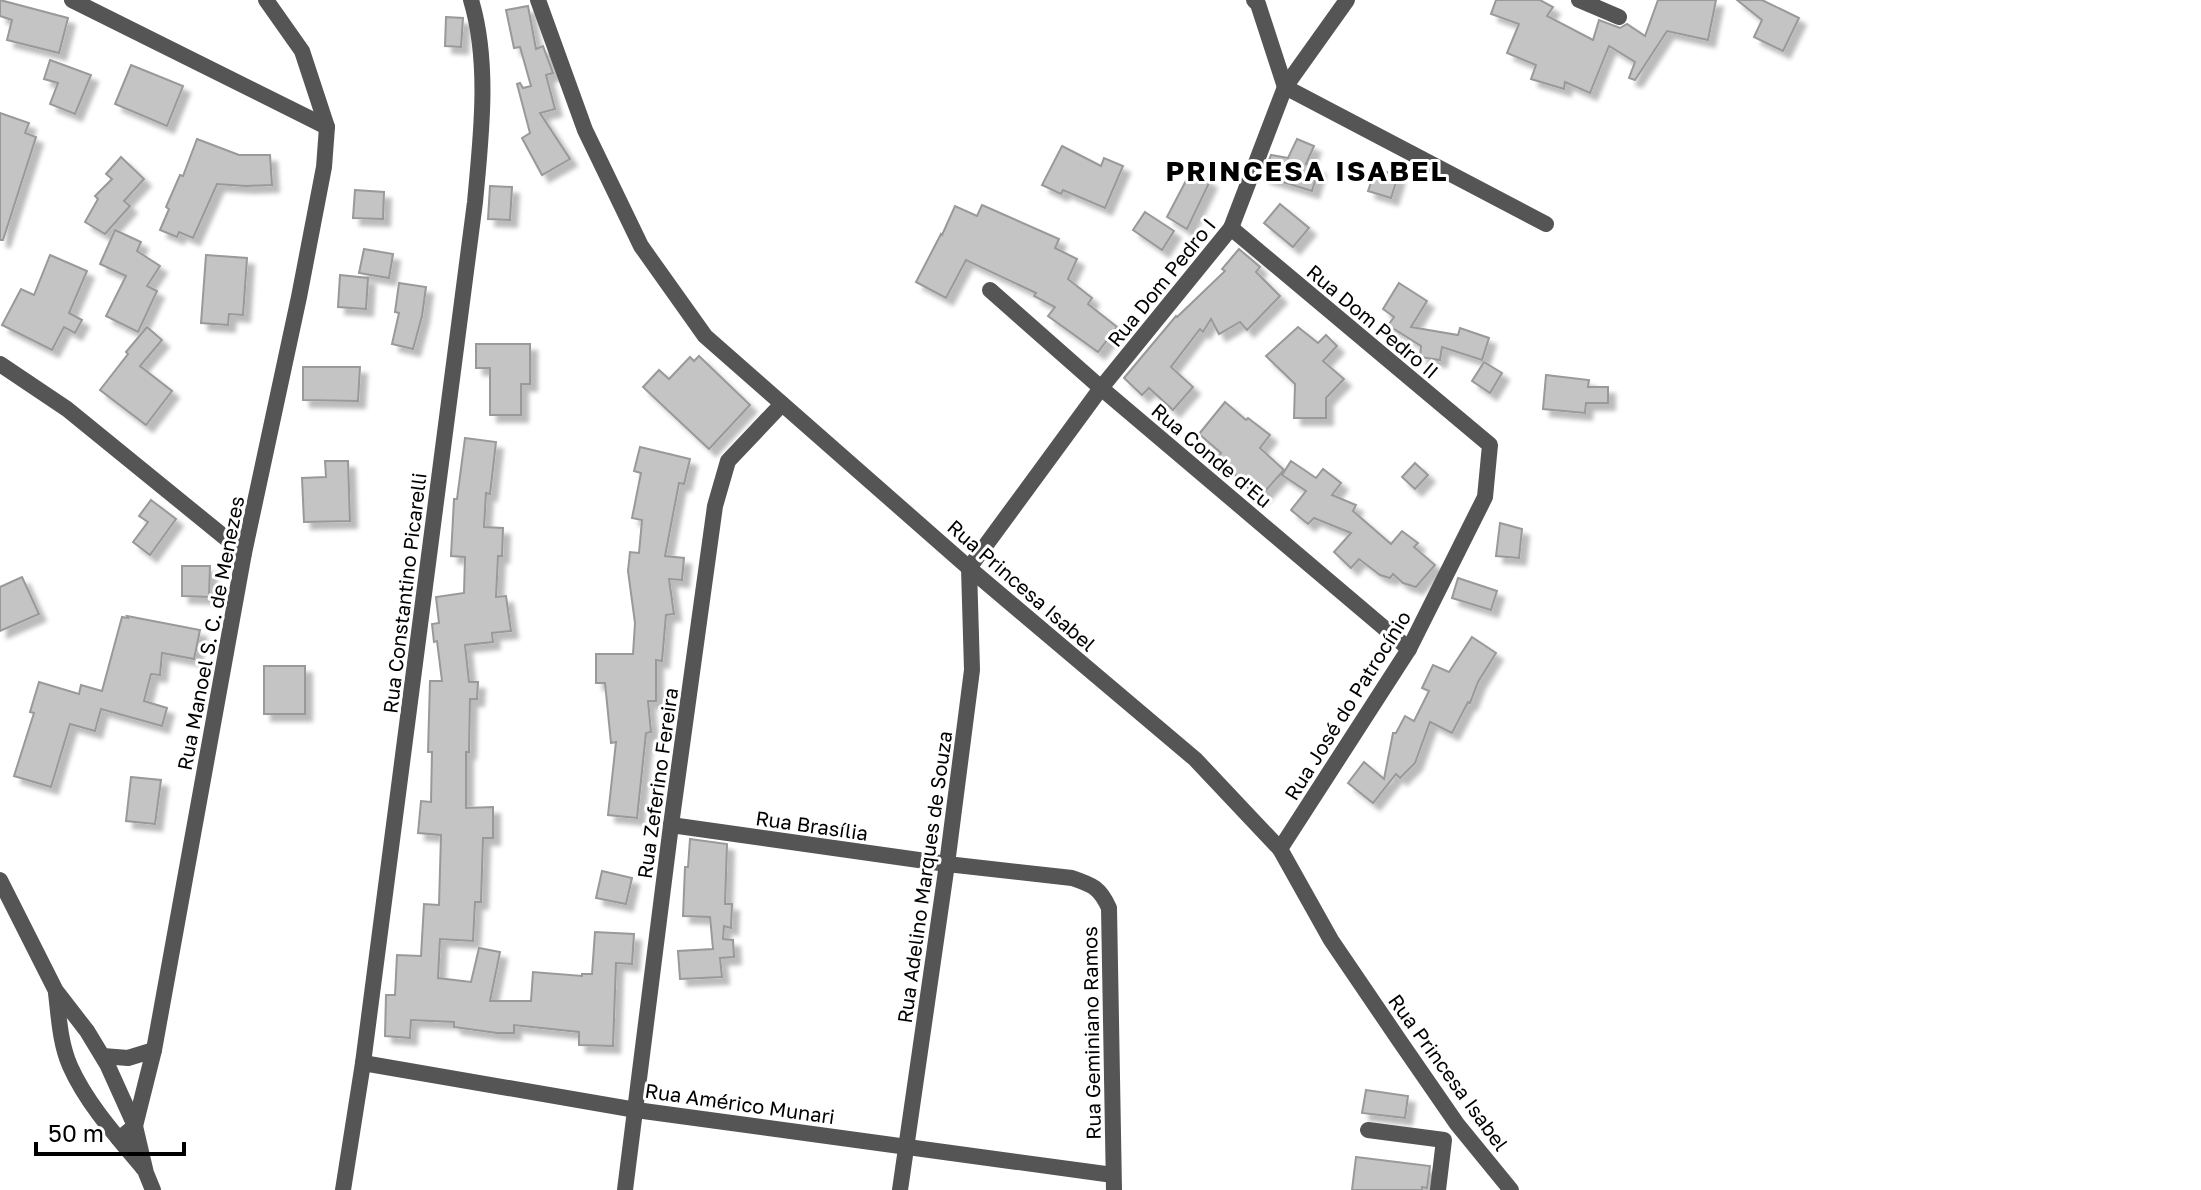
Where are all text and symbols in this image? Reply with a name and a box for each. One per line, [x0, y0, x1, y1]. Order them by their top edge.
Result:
district label: PRINCESA ISABEL [1166, 154, 1448, 187]
street label: Rua Dom Pedro I [1102, 213, 1220, 351]
street label: Rua Dom Pedro II [1302, 259, 1444, 383]
street label: Rua Conde d'Eu [1147, 398, 1277, 512]
street label: Rua Constantino Picarelli [377, 471, 431, 715]
street label: Rua Manoel S. C. de Menezes [172, 494, 248, 772]
street label: Rua Princesa Isabel [943, 514, 1101, 656]
street label: Rua José do Patrocínio [1279, 606, 1415, 804]
street label: Rua Zeferino Fereira [632, 686, 682, 880]
street label: Rua Adelino Marques de Souza [892, 729, 956, 1025]
street label: Rua Brasília [754, 805, 870, 845]
street label: Rua Geminiano Ramos [1077, 926, 1105, 1140]
street label: Rua Princesa Isabel [1384, 989, 1514, 1155]
street label: Rua Américo Munari [644, 1078, 836, 1128]
scale bar [36, 1106, 184, 1156]
text: 50 m [48, 1118, 104, 1147]

